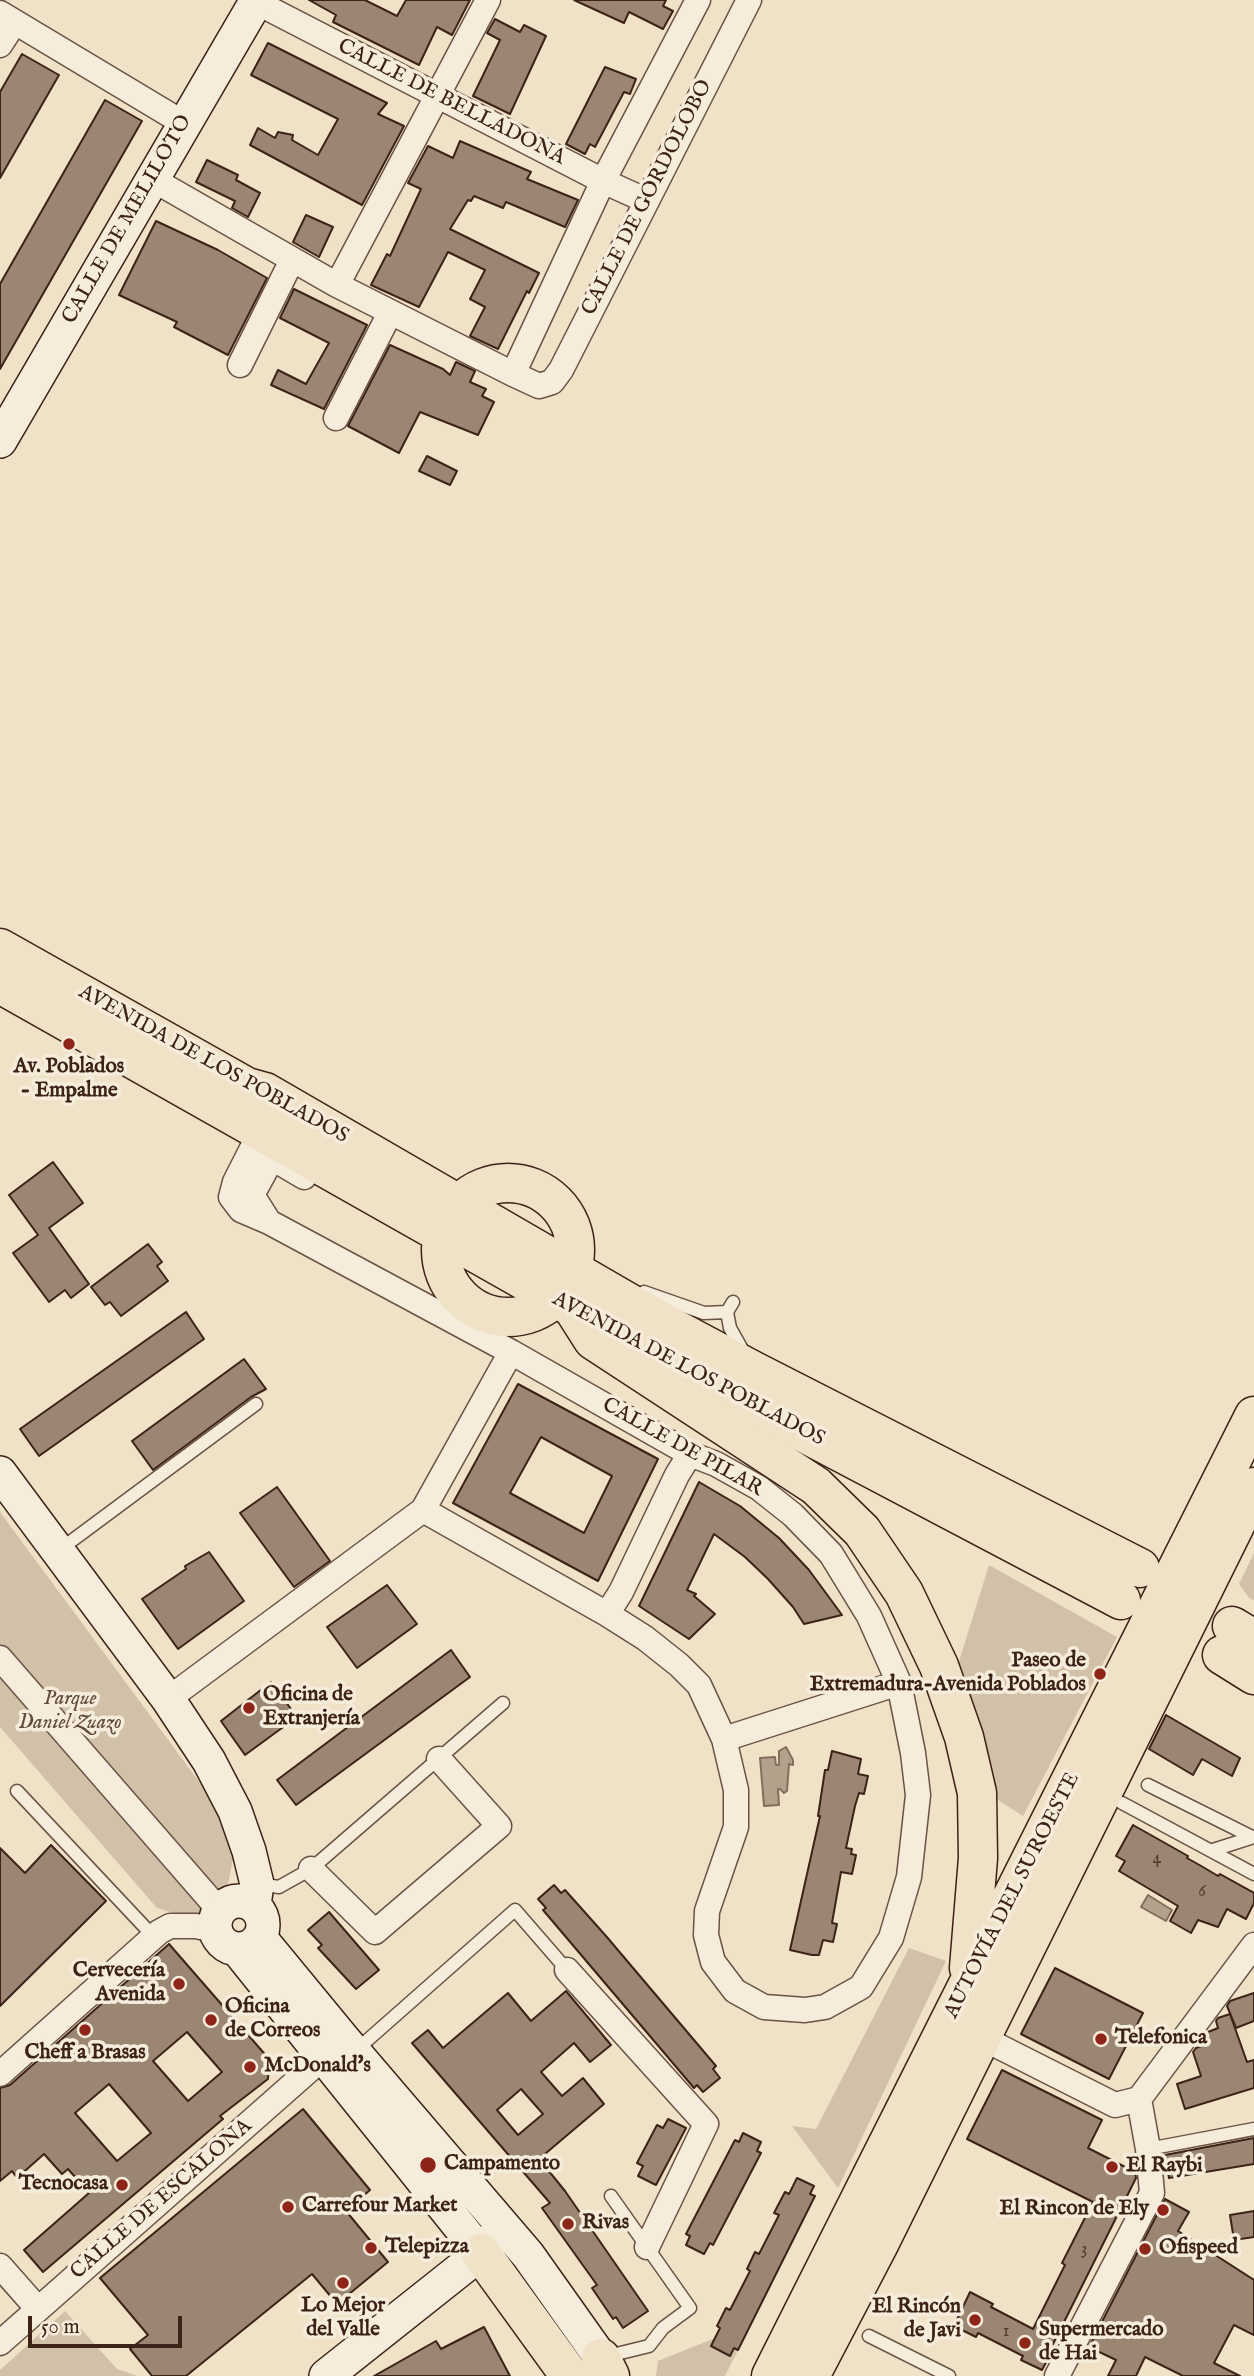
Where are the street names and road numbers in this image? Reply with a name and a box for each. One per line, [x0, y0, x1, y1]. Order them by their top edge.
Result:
street label: CALLE DE BELLADONA [333, 35, 569, 171]
street label: CALLE DE GORDOLOBO [578, 76, 718, 320]
street label: CALLE DE MELILOTO [58, 111, 198, 329]
street label: AVENIDA DE LOS POBLADOS [74, 980, 352, 1150]
street label: AVENIDA DE LOS POBLADOS [548, 1287, 828, 1453]
street label: CALLE DE PILAR [597, 1393, 767, 1503]
street label: AUTOVÍA DEL SUROESTE [940, 1769, 1086, 2023]
street label: CALLE DE ESCALONA [66, 2114, 258, 2286]

